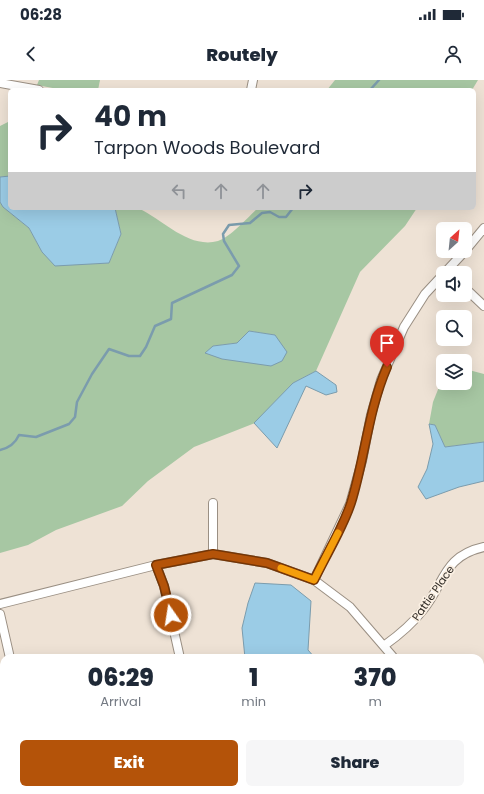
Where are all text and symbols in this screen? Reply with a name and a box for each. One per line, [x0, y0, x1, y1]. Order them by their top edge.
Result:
text: 06:28 [20, 4, 62, 25]
text: Routely [206, 42, 278, 67]
icon: back [20, 43, 42, 65]
icon: person [442, 43, 464, 65]
text: 40 m [94, 97, 167, 136]
icon: right [28, 104, 80, 156]
text: Tarpon Woods Boulevard [94, 135, 320, 160]
icon: left [168, 180, 190, 202]
icon: ahead [210, 180, 232, 202]
icon: ahead [252, 180, 274, 202]
icon: right [294, 180, 316, 202]
north arrow [436, 222, 472, 258]
map controls [436, 222, 472, 390]
button: sound [436, 266, 472, 302]
button: search [436, 310, 472, 346]
pin [370, 326, 404, 367]
icon: arrive [376, 332, 398, 354]
button: layers [436, 354, 472, 390]
street label: Pattie Place [408, 562, 458, 624]
position arrow [150, 594, 192, 636]
text: 06:29 [87, 661, 154, 694]
text: 1 [249, 661, 258, 694]
text: 370 [354, 661, 397, 694]
text: Arrival [100, 692, 141, 711]
text: min [241, 692, 266, 711]
text: m [368, 692, 382, 711]
button: Exit [20, 740, 238, 786]
button: Share [246, 740, 464, 786]

